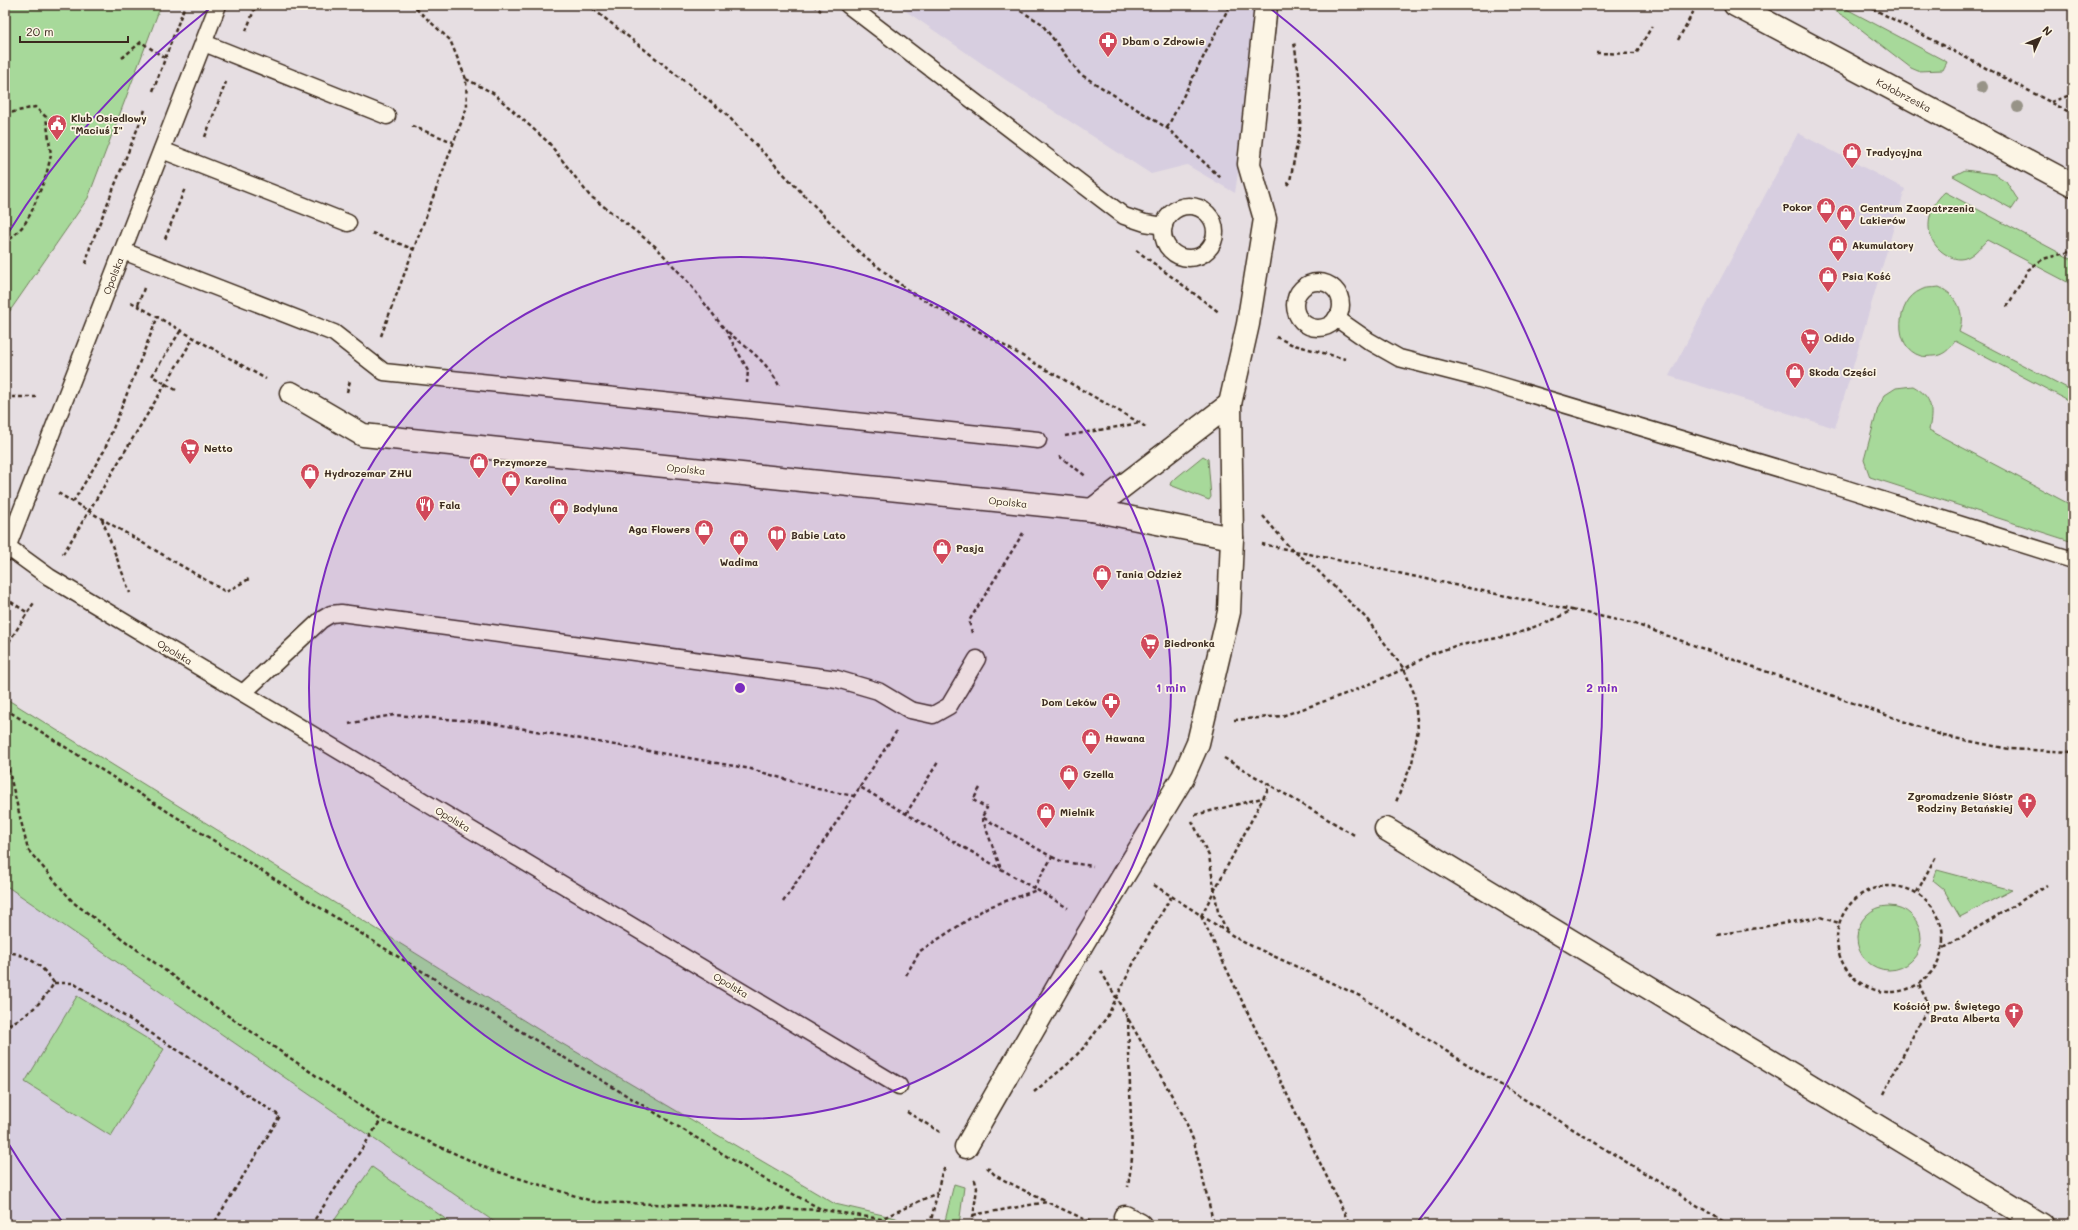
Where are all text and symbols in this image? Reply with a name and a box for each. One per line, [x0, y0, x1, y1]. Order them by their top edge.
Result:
scale bar [20, 18, 128, 44]
north arrow [2020, 18, 2060, 58]
text: N [2039, 22, 2056, 39]
text: 20 m [26, 23, 54, 39]
pharmacy icon: Dbam o Zdrowie [1097, 30, 1119, 58]
place label: Dbam o Zdrowie [1122, 34, 1205, 48]
street label: Kołobrzeska [1874, 75, 1934, 115]
place label: Klub Osiedlowy "Maciuś I" [71, 111, 147, 137]
public building icon: Klub Osiedlowy "Maciuś I" [46, 113, 68, 141]
shop icon: Tradycyjna [1841, 141, 1863, 169]
place label: Tradycyjna [1866, 145, 1922, 159]
shop icon: Pokor [1815, 196, 1837, 224]
place label: Pokor [1782, 200, 1812, 214]
place label: Centrum Zaopatrzenia Lakierów [1860, 201, 1974, 227]
shop icon: Centrum Zaopatrzenia Lakierów [1835, 203, 1857, 231]
shop icon: Akumulatory [1827, 234, 1849, 262]
place label: Akumulatory [1852, 238, 1914, 252]
street label: Opolska [99, 255, 127, 297]
shop icon: Psia Kość [1817, 265, 1839, 293]
place label: Psia Kość [1842, 269, 1891, 283]
supermarket icon: Odido [1799, 327, 1821, 355]
place label: Odido [1824, 331, 1854, 345]
shop icon: Skoda Części [1784, 361, 1806, 389]
place label: Skoda Części [1809, 365, 1876, 379]
supermarket icon: Netto [179, 437, 201, 465]
place label: Netto [204, 441, 233, 455]
shop icon: Przymorze [468, 451, 490, 479]
place label: Przymorze [493, 455, 547, 469]
street label: Opolska [666, 460, 706, 478]
shop icon: Hydrozemar ZHU [299, 462, 321, 490]
place label: Hydrozemar ZHU [324, 466, 412, 480]
shop icon: Karolina [500, 469, 522, 497]
place label: Karolina [525, 473, 567, 487]
street label: Opolska [988, 493, 1028, 511]
restaurant icon: Fala [414, 494, 436, 522]
shop icon: Bodyluna [548, 497, 570, 525]
place label: Fala [439, 498, 460, 512]
place label: Bodyluna [573, 501, 618, 515]
shop icon: Aga Flowers [693, 518, 715, 546]
place label: Aga Flowers [628, 522, 690, 536]
library icon: Babie Lato [766, 524, 788, 552]
shop icon: Wadima [728, 528, 750, 556]
place label: Babie Lato [791, 528, 846, 542]
shop icon: Pasja [931, 537, 953, 565]
place label: Pasja [956, 541, 984, 555]
place label: Wadima [720, 555, 758, 569]
shop icon: Tania Odzież [1091, 563, 1113, 591]
place label: Tania Odzież [1116, 567, 1182, 581]
supermarket icon: Biedronka [1139, 632, 1161, 660]
street label: Opolska [155, 636, 195, 668]
place label: Biedronka [1164, 636, 1215, 650]
text: 1 min [1156, 679, 1186, 695]
text: 2 min [1586, 679, 1618, 695]
centre of rings [733, 681, 747, 695]
pharmacy icon: Dom Leków [1100, 691, 1122, 719]
place label: Dom Leków [1041, 695, 1097, 709]
shop icon: Hawana [1080, 727, 1102, 755]
place label: Hawana [1105, 731, 1145, 745]
shop icon: Gzella [1058, 763, 1080, 791]
place label: Gzella [1083, 767, 1114, 781]
place label: Zgromadzenie Sióstr Rodziny Betańskiej [1908, 789, 2013, 815]
church icon: Zgromadzenie Sióstr Rodziny Betańskiej [2016, 791, 2038, 819]
shop icon: Mielnik [1035, 801, 1057, 829]
street label: Opolska [433, 803, 473, 835]
place label: Mielnik [1060, 805, 1095, 819]
street label: Opolska [711, 969, 751, 1001]
place label: Kościół pw. Świętego Brata Alberta [1893, 999, 2000, 1025]
church icon: Kościół pw. Świętego Brata Alberta [2003, 1001, 2025, 1029]

